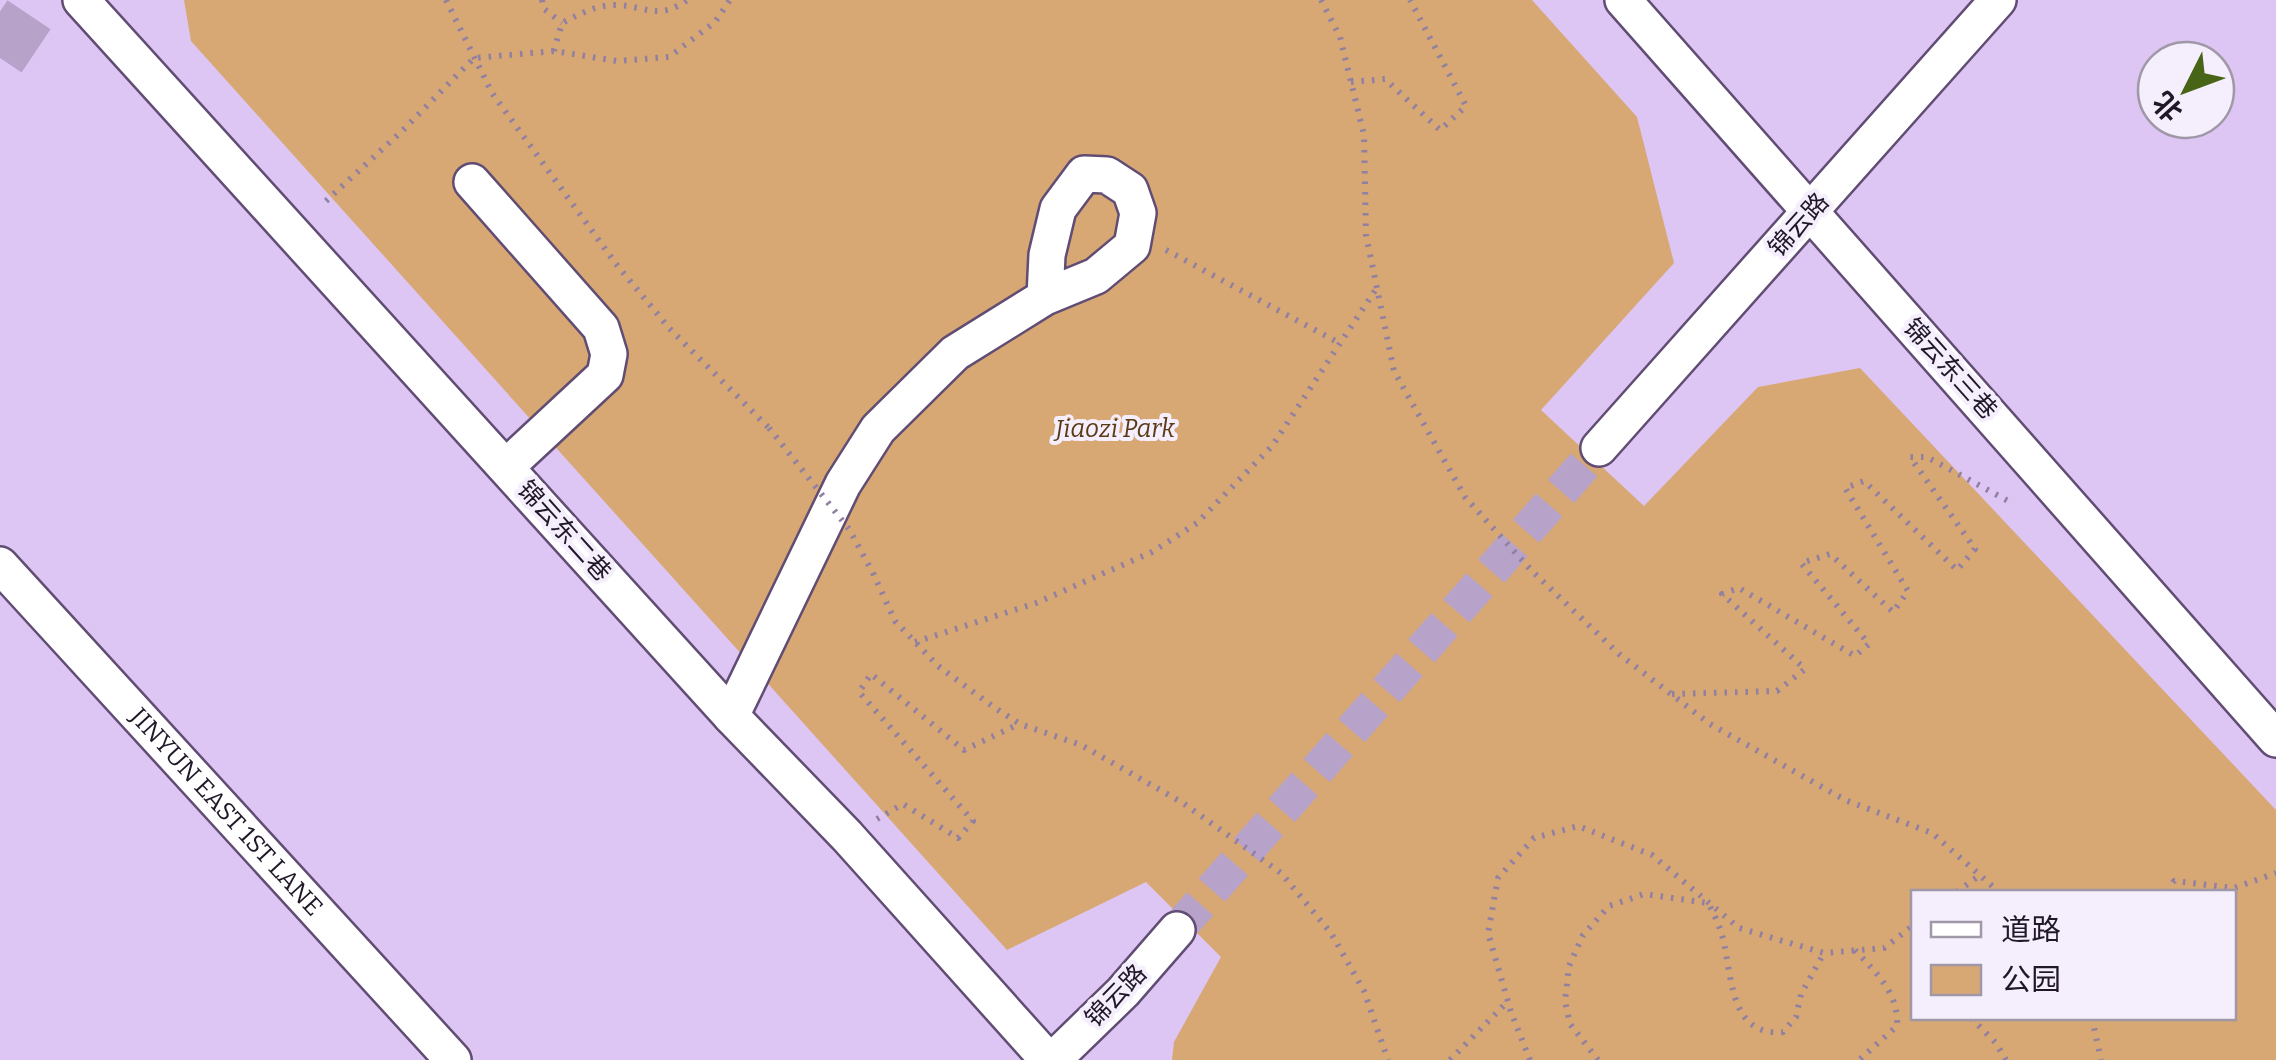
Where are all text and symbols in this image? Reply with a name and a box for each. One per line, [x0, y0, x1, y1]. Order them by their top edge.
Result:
north arrow [2136, 40, 2236, 140]
text: 北 [2146, 85, 2189, 128]
street label: 锦云路 [1763, 187, 1835, 263]
street label: 锦云东三巷 [1897, 313, 2003, 425]
park label: Jiaozi Park [1053, 414, 1175, 444]
street label: 锦云东二巷 [511, 475, 617, 587]
street label: JINYUN EAST 1ST LANE [123, 701, 329, 922]
legend [1911, 890, 2236, 1020]
text: 道路 [2001, 912, 2061, 948]
street label: 锦云路 [1079, 959, 1153, 1033]
text: 公园 [2001, 962, 2061, 998]

